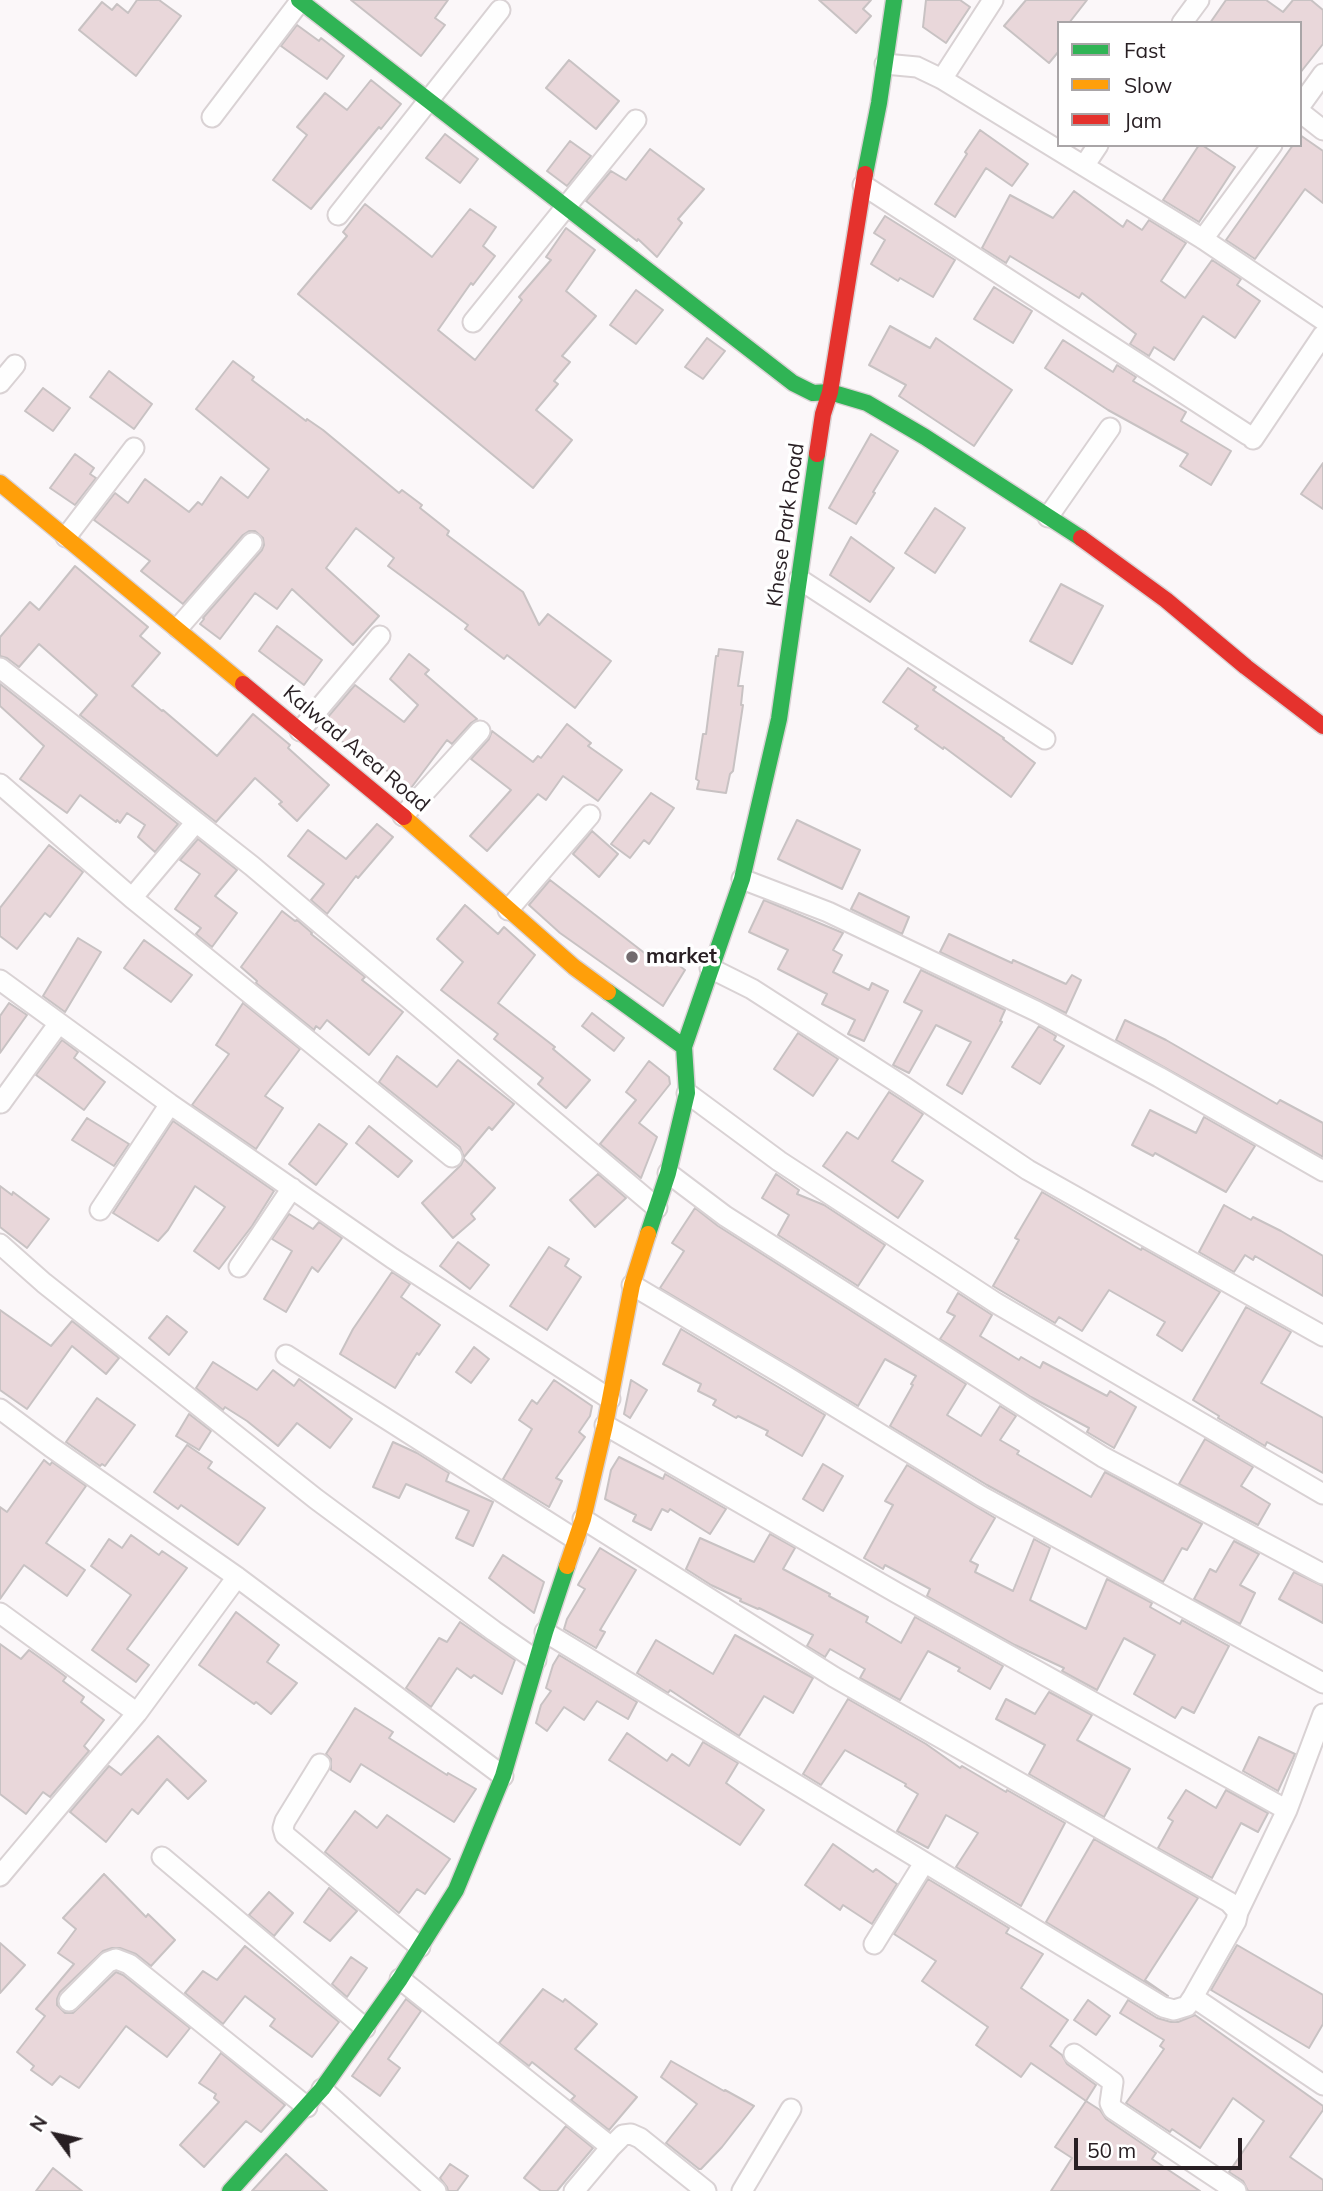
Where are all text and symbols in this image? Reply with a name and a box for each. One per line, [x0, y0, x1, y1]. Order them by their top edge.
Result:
legend [1057, 21, 1302, 147]
text: Fast [1124, 37, 1166, 63]
text: Slow [1124, 72, 1172, 98]
text: Jam [1124, 107, 1162, 133]
street label: Khese Park Road [762, 441, 810, 609]
street label: Kalwad Area Road [278, 680, 434, 818]
place label: market [646, 944, 717, 970]
marker: market [624, 949, 640, 965]
north arrow [21, 2100, 91, 2170]
text: N [24, 2111, 52, 2136]
scale bar [1078, 2124, 1246, 2168]
text: 50 m [1087, 2137, 1136, 2163]

